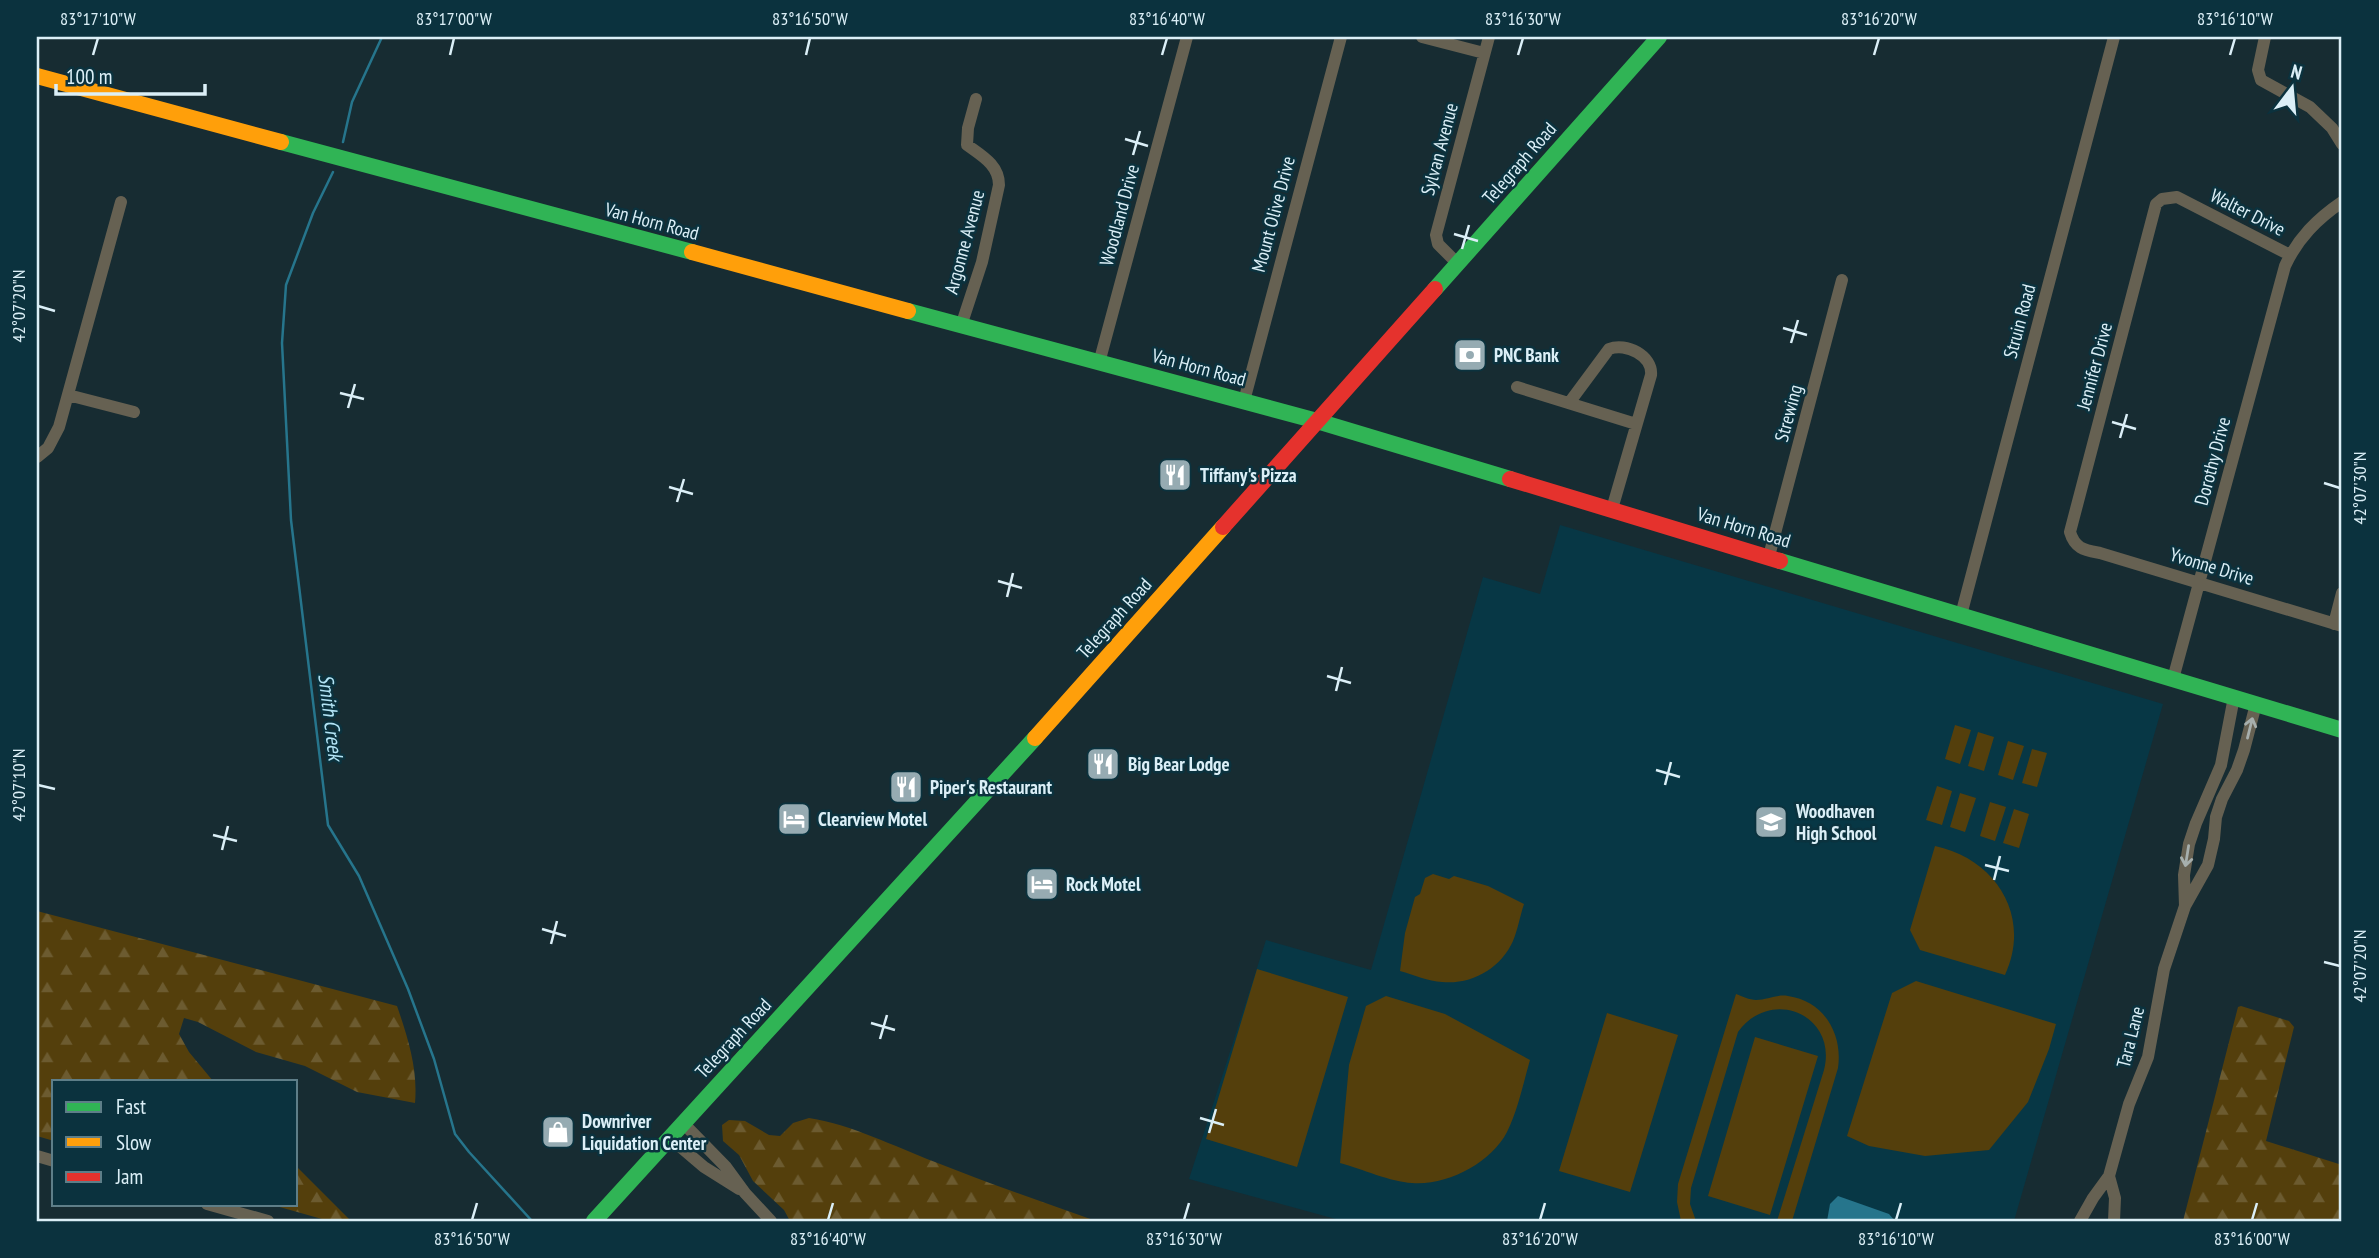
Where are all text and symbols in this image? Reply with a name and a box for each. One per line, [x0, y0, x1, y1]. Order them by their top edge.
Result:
text: 83°17'10"W [60, 7, 136, 30]
text: 83°17'00"W [416, 7, 492, 30]
text: 83°16'50"W [772, 7, 848, 30]
text: 83°16'40"W [1129, 7, 1205, 30]
text: 83°16'30"W [1485, 7, 1561, 30]
text: 83°16'20"W [1841, 7, 1917, 30]
text: 83°16'10"W [2197, 7, 2273, 30]
scale bar [56, 52, 205, 96]
north arrow [2256, 52, 2326, 122]
text: N [2288, 59, 2305, 85]
text: 100 m [66, 63, 112, 90]
street label: Sylvan Avenue [1415, 100, 1463, 198]
street label: Telegraph Road [1477, 117, 1561, 209]
street label: Mount Olive Drive [1246, 153, 1300, 275]
street label: Woodland Drive [1094, 162, 1144, 268]
street label: Walter Drive [2207, 183, 2290, 241]
street label: Argonne Avenue [939, 187, 989, 297]
street label: Van Horn Road [601, 197, 702, 245]
text: 42°07'20"N [7, 270, 30, 342]
street label: Struin Road [1998, 281, 2040, 361]
street label: Jennifer Drive [2071, 319, 2117, 413]
bank icon: PNC Bank [1451, 336, 1489, 374]
street label: Van Horn Road [1148, 343, 1249, 391]
place label: PNC Bank [1494, 343, 1559, 367]
street label: Strewing [1769, 382, 1807, 444]
street label: Dorothy Drive [2189, 414, 2235, 508]
text: 42°07'30"N [2348, 452, 2371, 524]
restaurant icon: Tiffany's Pizza [1156, 456, 1194, 494]
place label: Tiffany's Pizza [1200, 463, 1297, 487]
street label: Van Horn Road [1693, 501, 1794, 553]
street label: Yvonne Drive [2167, 542, 2257, 590]
street label: Telegraph Road [1071, 573, 1157, 663]
water label: Smith Creek [312, 672, 350, 765]
one-way arrow [2244, 717, 2257, 740]
restaurant icon: Big Bear Lodge [1084, 745, 1122, 783]
text: 42°07'10"N [7, 749, 30, 821]
place label: Big Bear Lodge [1128, 752, 1230, 776]
restaurant icon: Piper's Restaurant [887, 768, 925, 806]
place label: Piper's Restaurant [930, 775, 1052, 799]
place label: Woodhaven High School [1795, 799, 1877, 845]
hotel icon: Clearview Motel [775, 800, 813, 838]
school or university icon: Woodhaven High School [1752, 803, 1790, 841]
place label: Clearview Motel [818, 807, 927, 831]
one-way arrow [2180, 844, 2193, 867]
hotel icon: Rock Motel [1023, 865, 1061, 903]
place label: Rock Motel [1066, 872, 1141, 896]
text: 42°07'20"N [2348, 930, 2371, 1002]
street label: Telegraph Road [690, 993, 776, 1083]
street label: Tara Lane [2111, 1004, 2149, 1070]
legend [52, 1080, 298, 1206]
text: Fast [116, 1093, 146, 1120]
place label: Downriver Liquidation Center [582, 1109, 707, 1155]
shop icon: Downriver Liquidation Center [539, 1113, 577, 1151]
text: Slow [116, 1129, 152, 1156]
text: Jam [115, 1163, 143, 1190]
text: 83°16'50"W [434, 1227, 510, 1250]
text: 83°16'40"W [790, 1227, 866, 1250]
text: 83°16'30"W [1146, 1227, 1222, 1250]
text: 83°16'20"W [1502, 1227, 1578, 1250]
text: 83°16'10"W [1858, 1227, 1934, 1250]
text: 83°16'00"W [2214, 1227, 2290, 1250]

